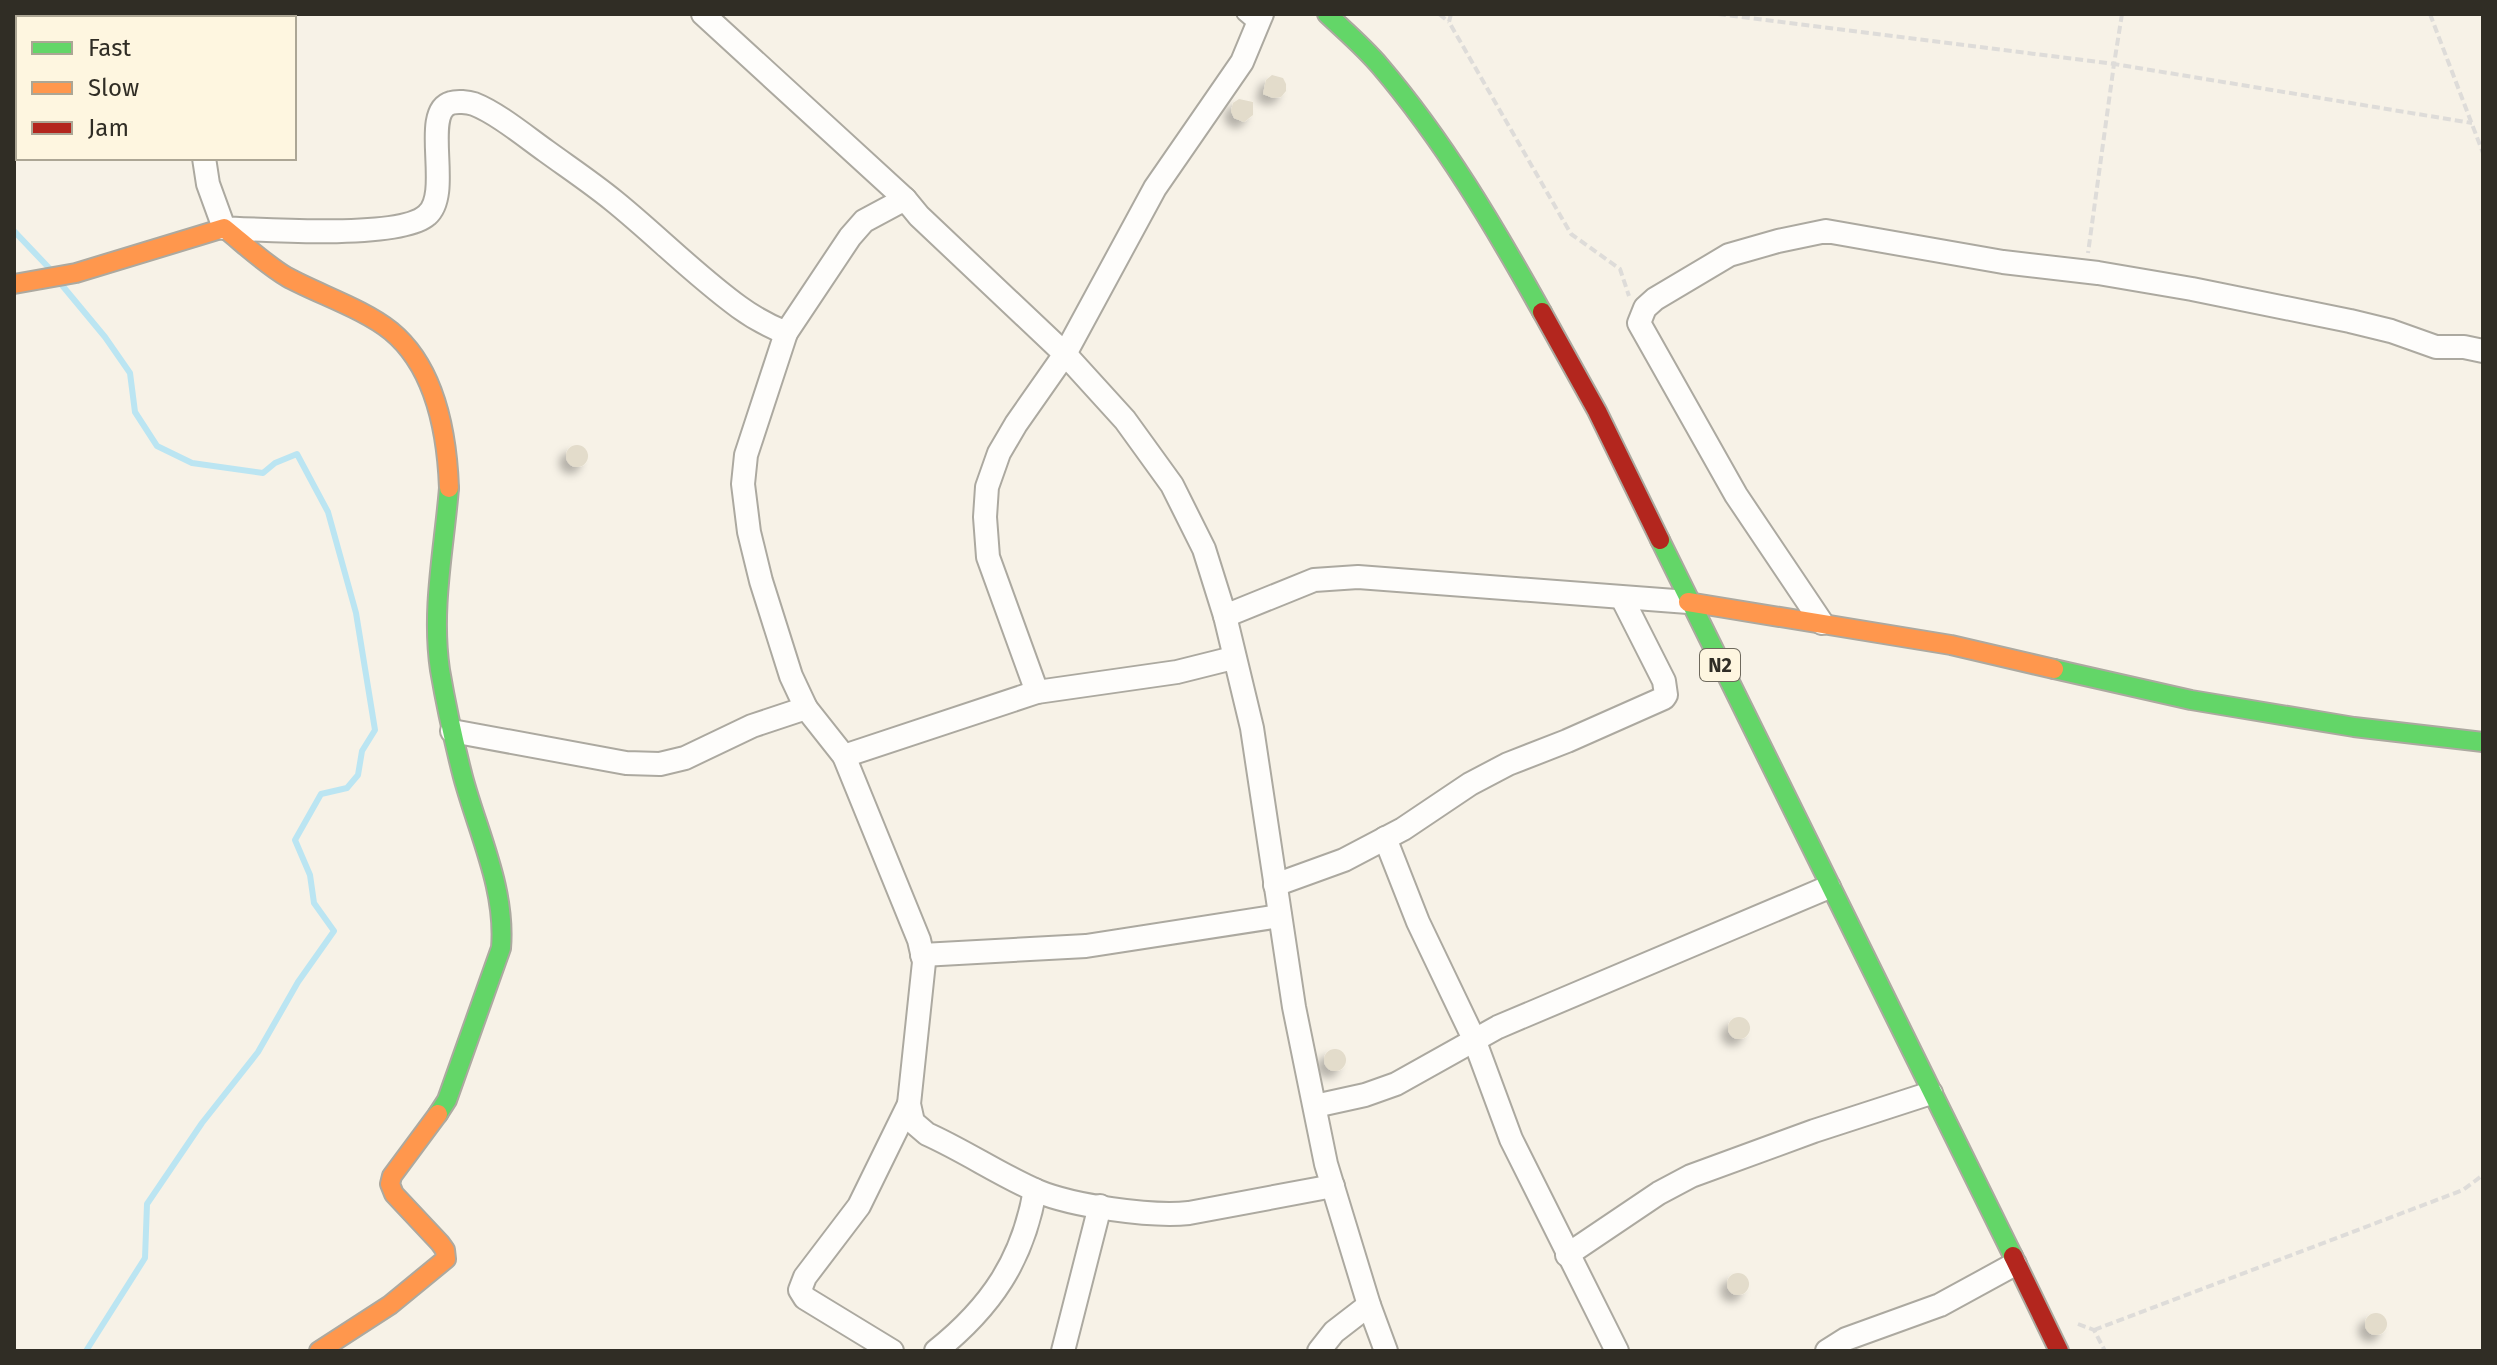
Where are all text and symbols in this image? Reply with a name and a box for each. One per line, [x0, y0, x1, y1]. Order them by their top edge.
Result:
legend [16, 16, 296, 160]
text: Fast [88, 34, 131, 62]
text: Slow [88, 74, 139, 102]
text: Jam [88, 114, 129, 142]
road number: N2 [1700, 649, 1740, 681]

